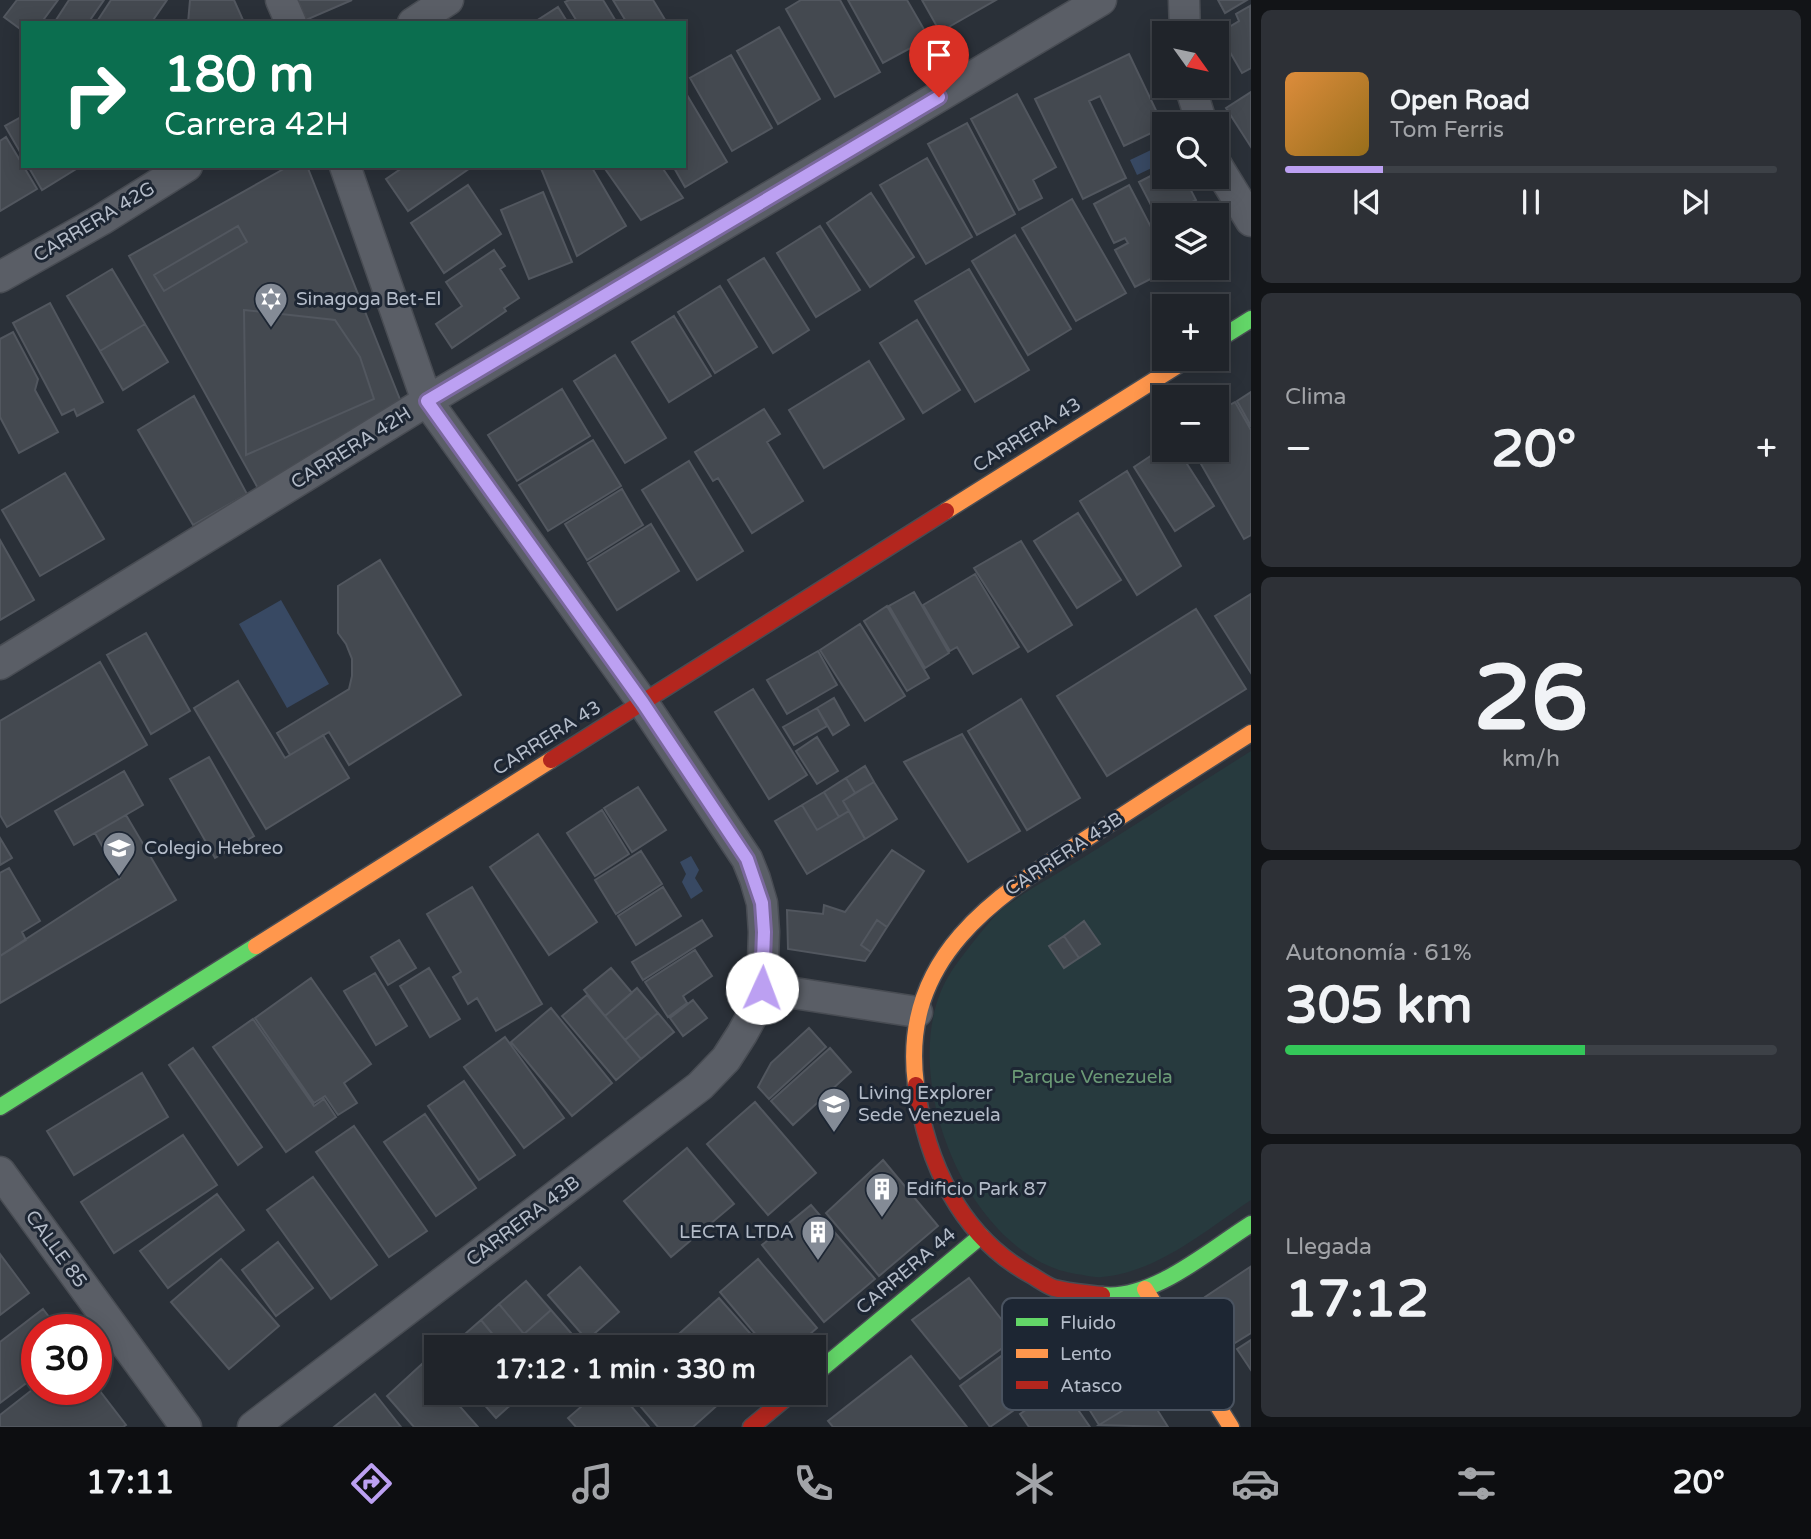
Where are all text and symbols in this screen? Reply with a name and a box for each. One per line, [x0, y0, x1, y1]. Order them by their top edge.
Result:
north arrow [1152, 21, 1228, 98]
map controls [1152, 21, 1229, 462]
pin [909, 25, 969, 97]
icon: arrive [920, 36, 958, 74]
text: 180 m [164, 46, 314, 105]
icon: right [49, 49, 140, 140]
text: Open Road [1390, 85, 1530, 116]
text: Carrera 42H [164, 106, 349, 144]
button: search [1152, 112, 1229, 189]
text: Tom Ferris [1390, 116, 1504, 144]
street label: CARRERA 42G [29, 177, 159, 267]
icon: previous [1348, 183, 1386, 221]
icon: pause [1512, 183, 1550, 221]
icon: next [1676, 183, 1714, 221]
button: layers [1152, 203, 1229, 280]
synagogue icon: Sinagoga Bet-El [252, 280, 290, 329]
place label: Sinagoga Bet-El [296, 288, 441, 310]
button: + [1152, 294, 1229, 371]
text: Clima [1285, 383, 1346, 411]
button: − [1152, 385, 1229, 462]
street label: CARRERA 43 [969, 393, 1085, 477]
street label: CARRERA 42H [287, 402, 415, 494]
text: 20° [1491, 418, 1576, 481]
text: − [1285, 426, 1312, 472]
text: + [1756, 426, 1777, 472]
text: 26 [1474, 644, 1588, 754]
street label: CARRERA 43 [489, 696, 605, 780]
text: km/h [1502, 745, 1560, 773]
street label: CARRERA 43B [1001, 808, 1127, 900]
school or university icon: Colegio Hebreo [100, 829, 138, 878]
place label: Colegio Hebreo [144, 837, 283, 859]
text: Autonomía · 61% [1285, 939, 1472, 967]
position arrow [725, 951, 799, 1025]
text: 305 km [1285, 974, 1473, 1037]
park label: Parque Venezuela [1011, 1066, 1173, 1088]
place label: Living Explorer Sede Venezuela [858, 1082, 1001, 1126]
school or university icon: Living Explorer Sede Venezuela [815, 1085, 853, 1134]
building icon: Edificio Park 87 [863, 1170, 901, 1219]
street label: CARRERA 43B [462, 1171, 584, 1271]
place label: Edificio Park 87 [906, 1178, 1047, 1200]
street label: CALLE 85 [21, 1206, 91, 1292]
building icon: LECTA LTDA [799, 1213, 837, 1262]
place label: LECTA LTDA [679, 1221, 794, 1243]
street label: CARRERA 44 [852, 1223, 960, 1319]
text: Llegada [1285, 1233, 1372, 1261]
text: 17:12 [1285, 1268, 1429, 1331]
legend [1002, 1298, 1234, 1410]
text: Fluido [1060, 1312, 1116, 1334]
speed limit sign: 30 [21, 1314, 112, 1405]
text: Lento [1060, 1343, 1112, 1365]
text: 17:12 · 1 min · 330 m [494, 1354, 756, 1385]
text: Atasco [1060, 1375, 1122, 1397]
icon: directions [347, 1459, 396, 1508]
icon: music [568, 1459, 617, 1508]
icon: phone [789, 1459, 838, 1508]
icon: climate [1010, 1459, 1059, 1508]
icon: car [1231, 1459, 1280, 1508]
icon: filters [1452, 1459, 1501, 1508]
text: 17:11 [86, 1464, 175, 1502]
text: 20° [1673, 1464, 1725, 1502]

